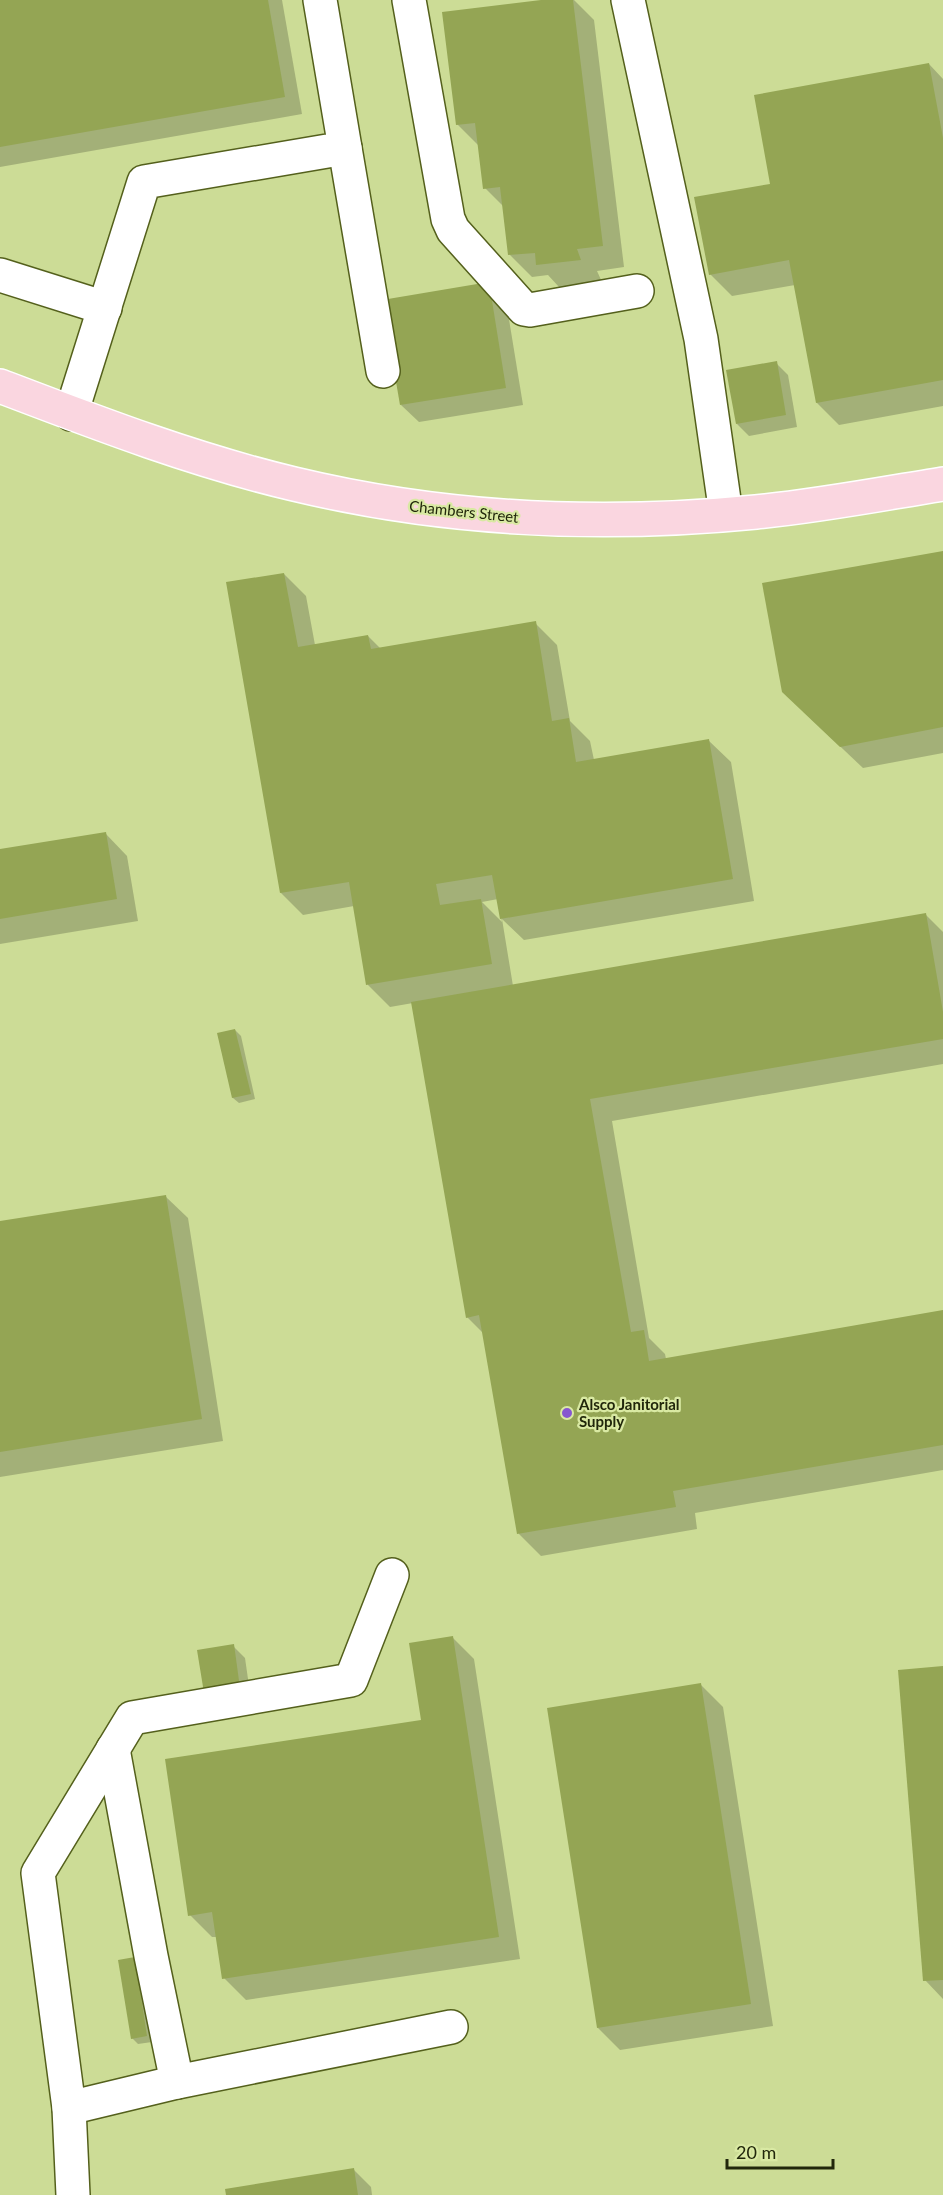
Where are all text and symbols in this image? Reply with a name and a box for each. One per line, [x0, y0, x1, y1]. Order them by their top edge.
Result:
street label: Chambers Street [408, 496, 520, 526]
place label: Alsco Janitorial Supply [578, 1395, 680, 1430]
marker: Alsco Janitorial Supply [560, 1406, 574, 1420]
scale bar [727, 2132, 834, 2170]
text: 20 m [736, 2141, 776, 2163]

